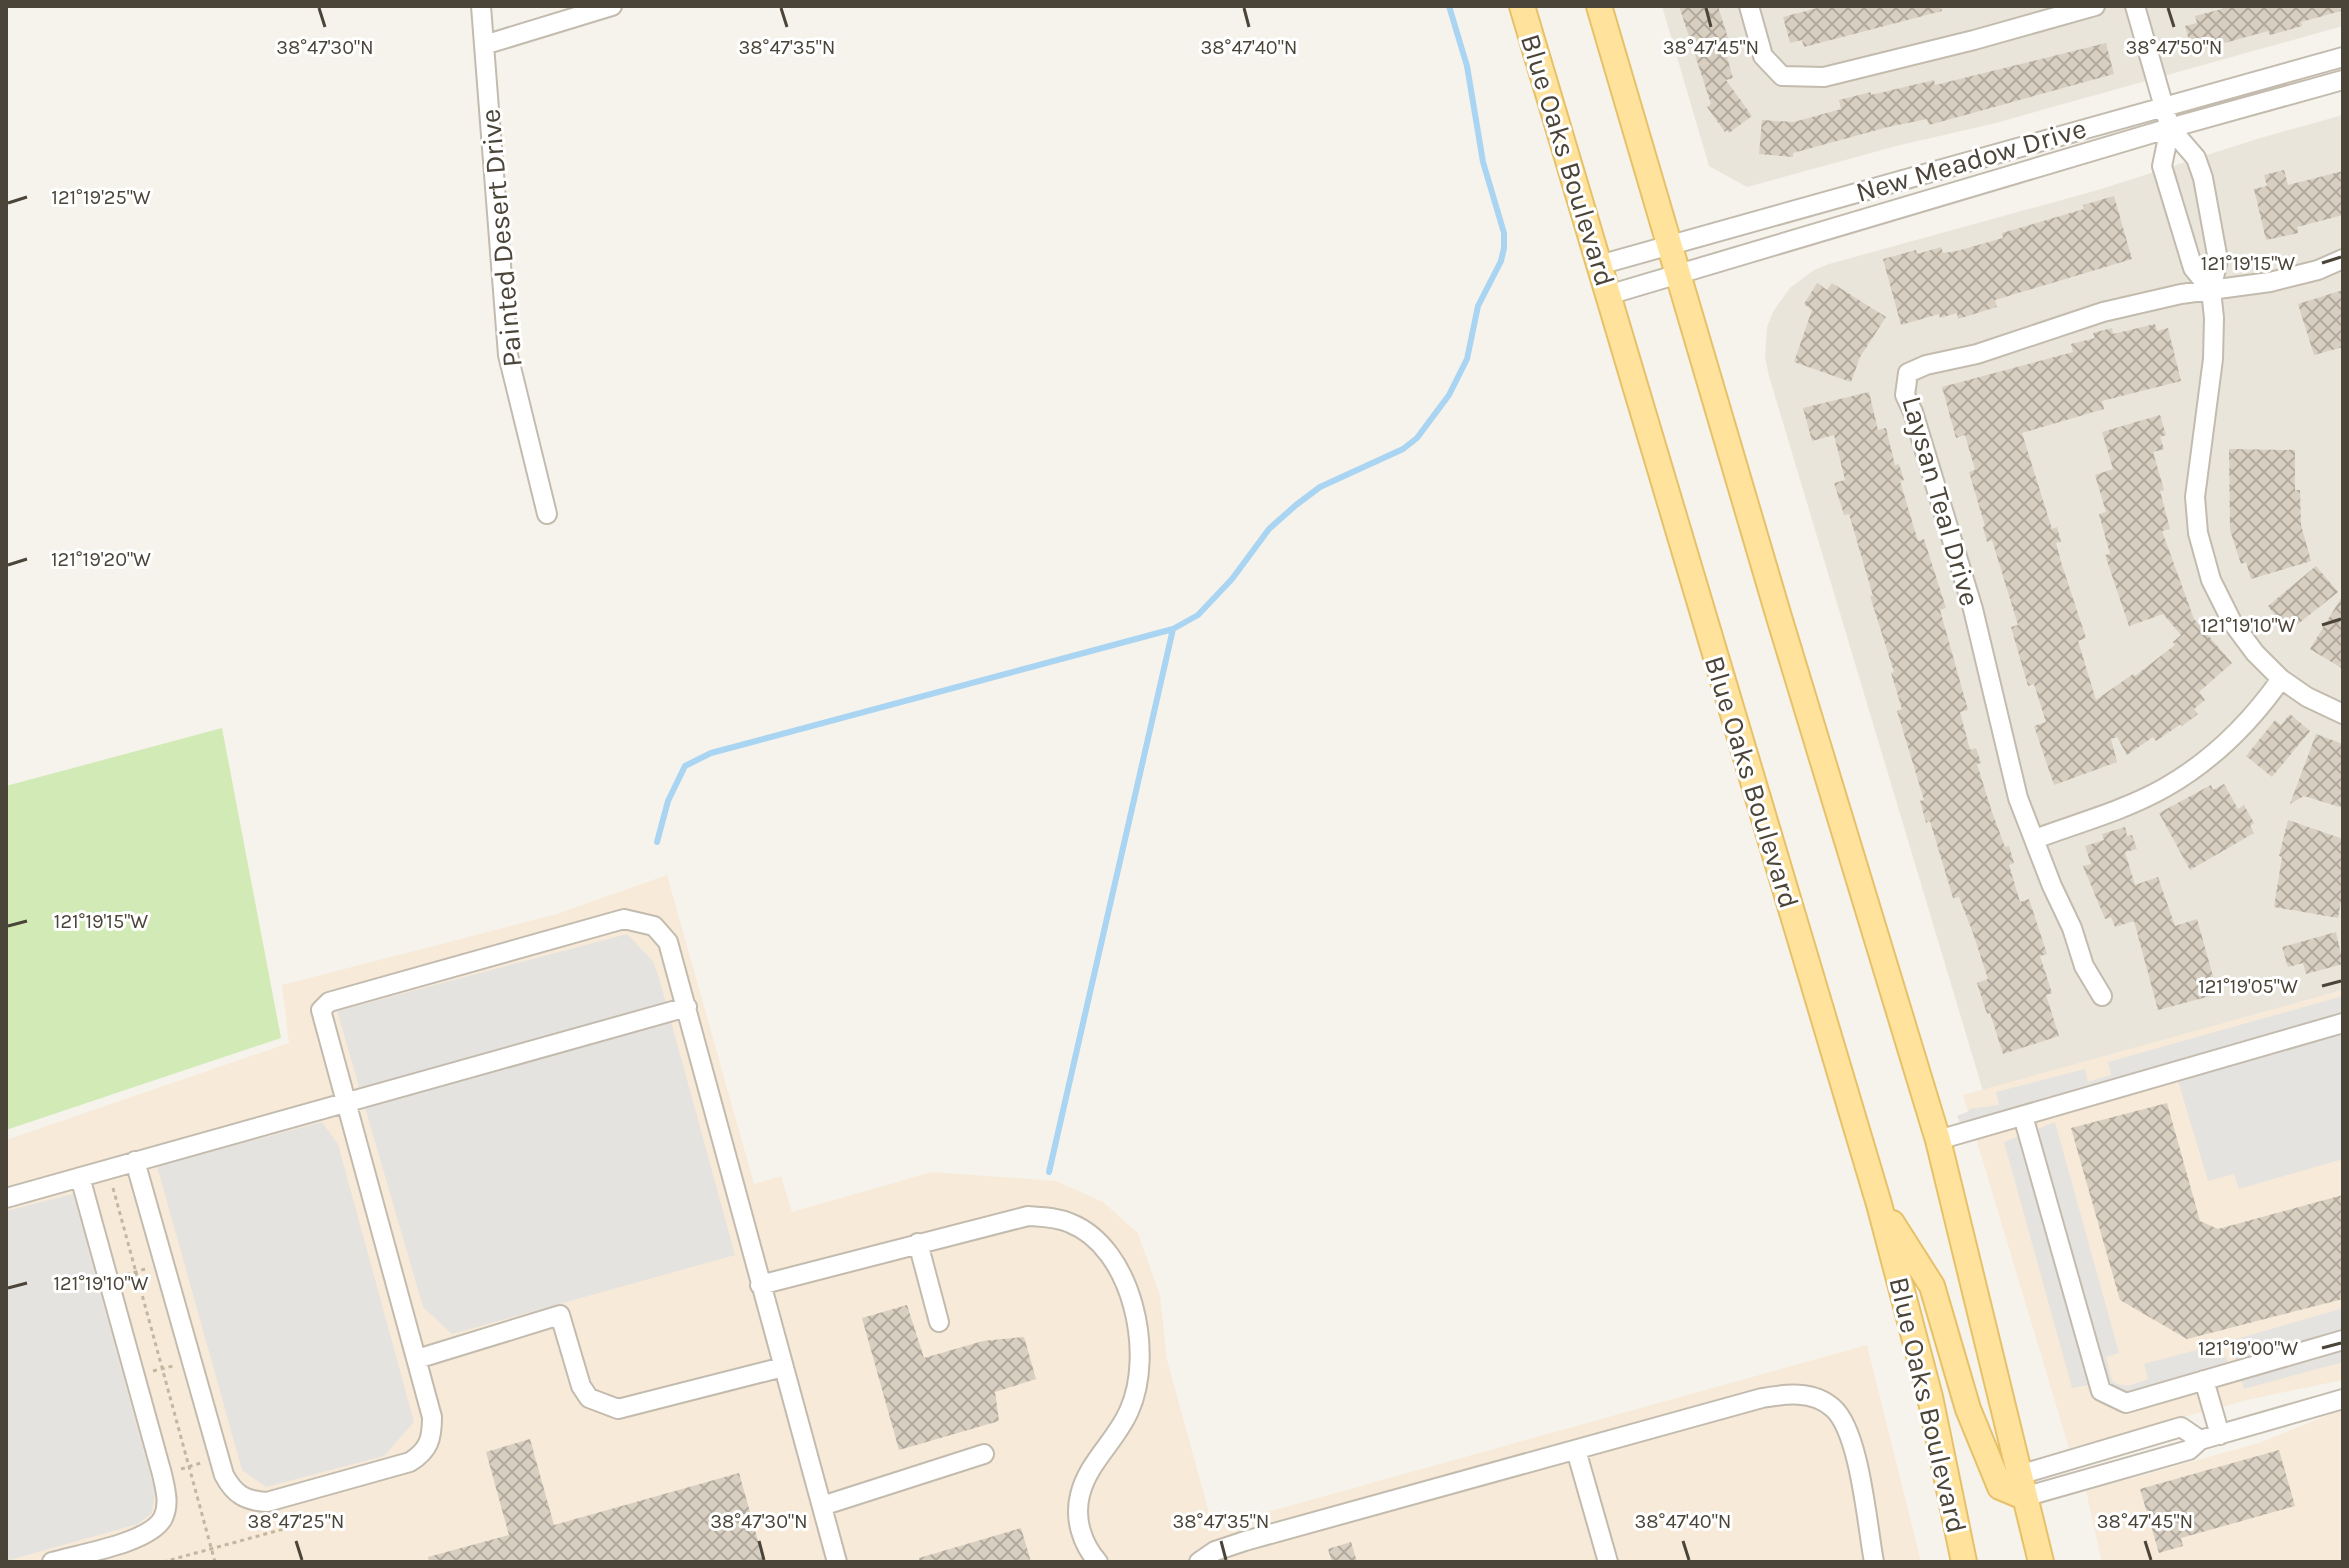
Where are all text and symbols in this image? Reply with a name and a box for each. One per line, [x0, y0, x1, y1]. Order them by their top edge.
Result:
street label: Blue Oaks Boulevard [1514, 30, 1622, 290]
text: 38°47'30"N [276, 36, 374, 59]
text: 38°47'35"N [738, 36, 836, 59]
text: 38°47'40"N [1201, 36, 1298, 59]
text: 38°47'45"N [1663, 36, 1759, 59]
text: 38°47'50"N [2125, 36, 2223, 59]
street label: Painted Desert Drive [473, 108, 529, 368]
street label: New Meadow Drive [1852, 111, 2090, 209]
text: 121°19'25"W [51, 186, 151, 209]
text: 121°19'15"W [2201, 252, 2295, 275]
street label: Laysan Teal Drive [1895, 392, 1987, 610]
text: 121°19'20"W [51, 548, 151, 571]
text: 121°19'10"W [2201, 614, 2296, 637]
street label: Blue Oaks Boulevard [1698, 652, 1806, 912]
text: 121°19'15"W [54, 910, 148, 933]
text: 121°19'05"W [2198, 975, 2298, 998]
text: 121°19'10"W [54, 1272, 149, 1295]
street label: Blue Oaks Boulevard [1882, 1274, 1974, 1536]
text: 121°19'00"W [2198, 1337, 2298, 1360]
text: 38°47'25"N [248, 1510, 344, 1533]
text: 38°47'30"N [710, 1510, 808, 1533]
text: 38°47'35"N [1172, 1510, 1270, 1533]
text: 38°47'40"N [1635, 1510, 1732, 1533]
text: 38°47'45"N [2097, 1510, 2193, 1533]

